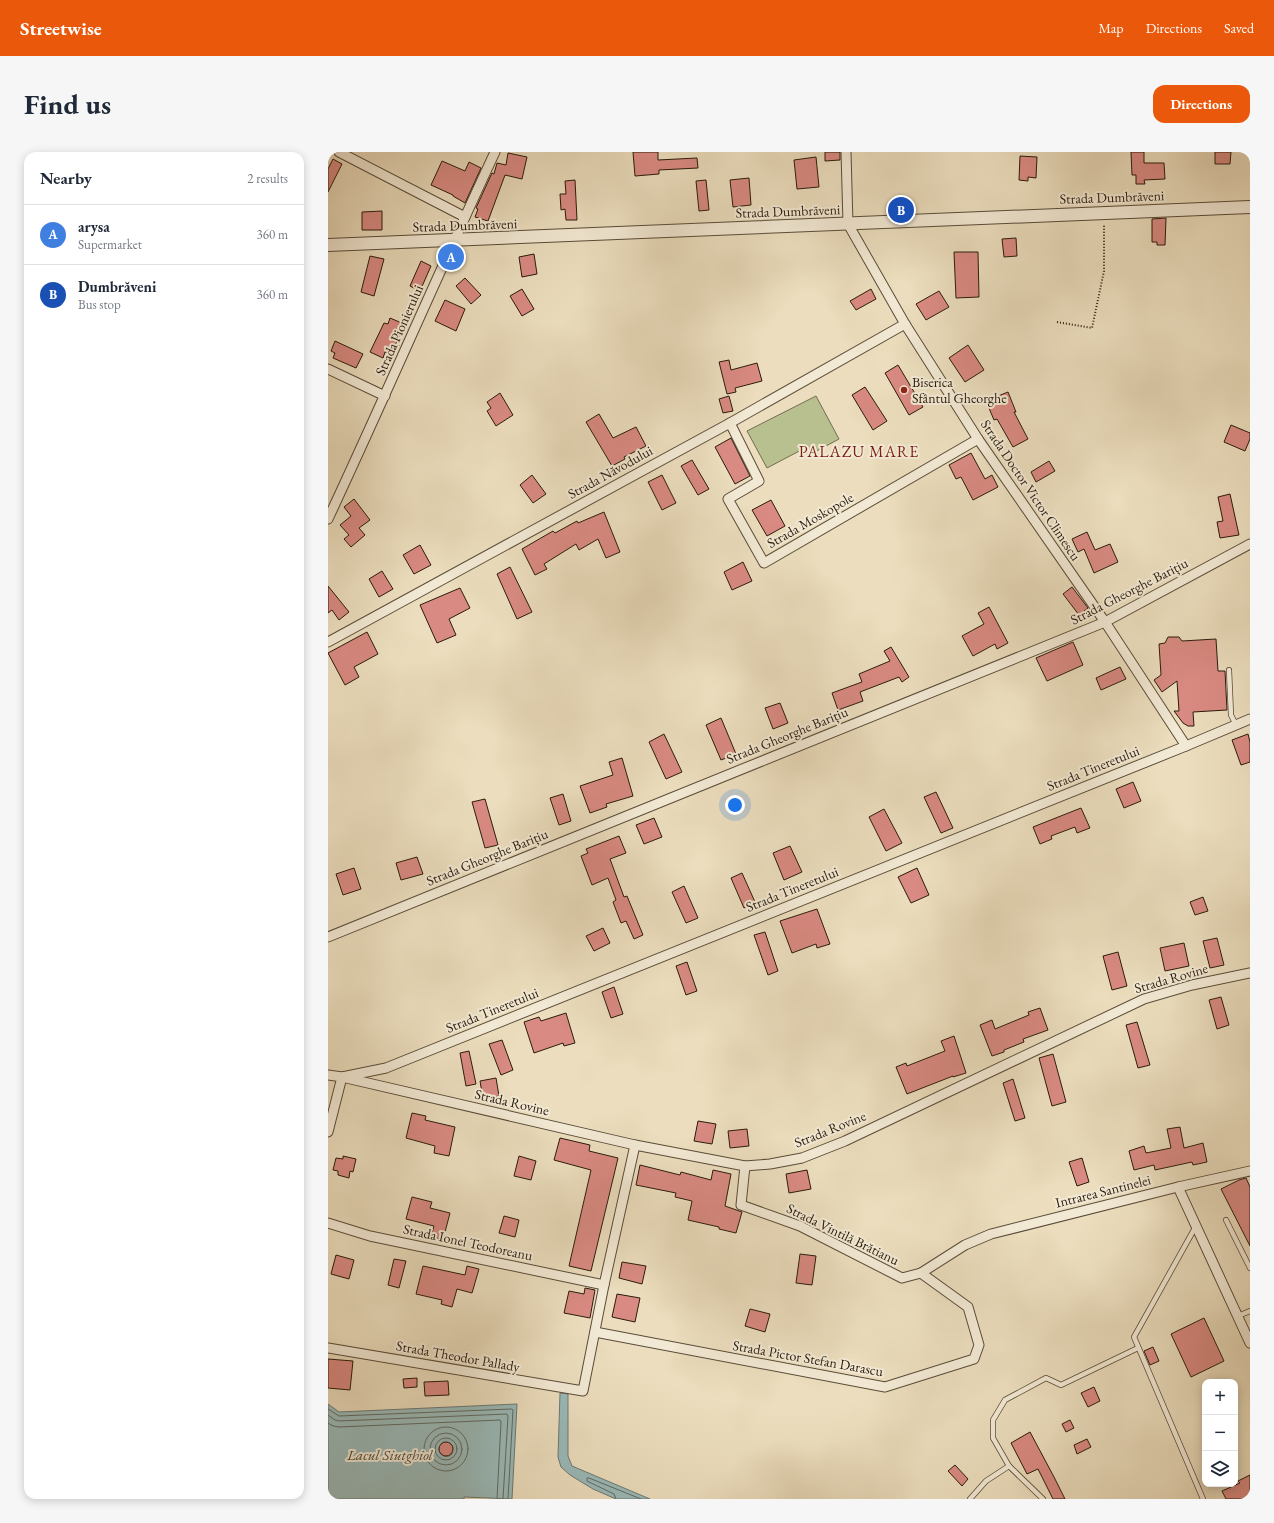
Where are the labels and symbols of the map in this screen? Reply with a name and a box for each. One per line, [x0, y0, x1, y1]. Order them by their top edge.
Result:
street label: Strada Dumbrăveni [1059, 186, 1165, 208]
pin: B [888, 195, 914, 225]
street label: Strada Dumbrăveni [735, 200, 841, 222]
street label: Strada Dumbrăveni [412, 214, 518, 236]
pin: A [438, 242, 464, 272]
street label: Strada Pionierului [371, 281, 427, 378]
place label: Biserica Sfântul Gheorghe [912, 373, 1007, 407]
marker: Biserica Sfântul Gheorghe [899, 385, 909, 395]
street label: Strada Doctor Victor Climescu [977, 416, 1085, 565]
street label: Strada Năvodului [564, 441, 656, 503]
district label: PALAZU MARE [799, 441, 919, 462]
street label: Strada Moskopole [764, 488, 857, 552]
street label: Strada Gheorghe Barițiu [1067, 553, 1191, 628]
street label: Strada Gheorghe Barițiu [724, 702, 851, 768]
street label: Strada Tineretului [1044, 741, 1143, 795]
your location [725, 795, 745, 815]
street label: Strada Gheorghe Barițiu [424, 824, 551, 890]
street label: Strada Tineretului [743, 862, 842, 916]
street label: Strada Rovine [1132, 959, 1210, 997]
street label: Strada Tineretului [443, 983, 542, 1037]
street label: Strada Rovine [473, 1085, 551, 1119]
street label: Strada Rovine [792, 1106, 869, 1152]
street label: Intrarea Santinelei [1053, 1170, 1153, 1212]
street label: Strada Vintilă Brătianu [784, 1199, 903, 1269]
street label: Strada Ionel Teodoreanu [402, 1219, 535, 1265]
street label: Strada Theodor Pallady [395, 1336, 522, 1376]
street label: Strada Pictor Stefan Darascu [731, 1336, 885, 1380]
water label: Lacul Siutghiol [346, 1445, 434, 1464]

